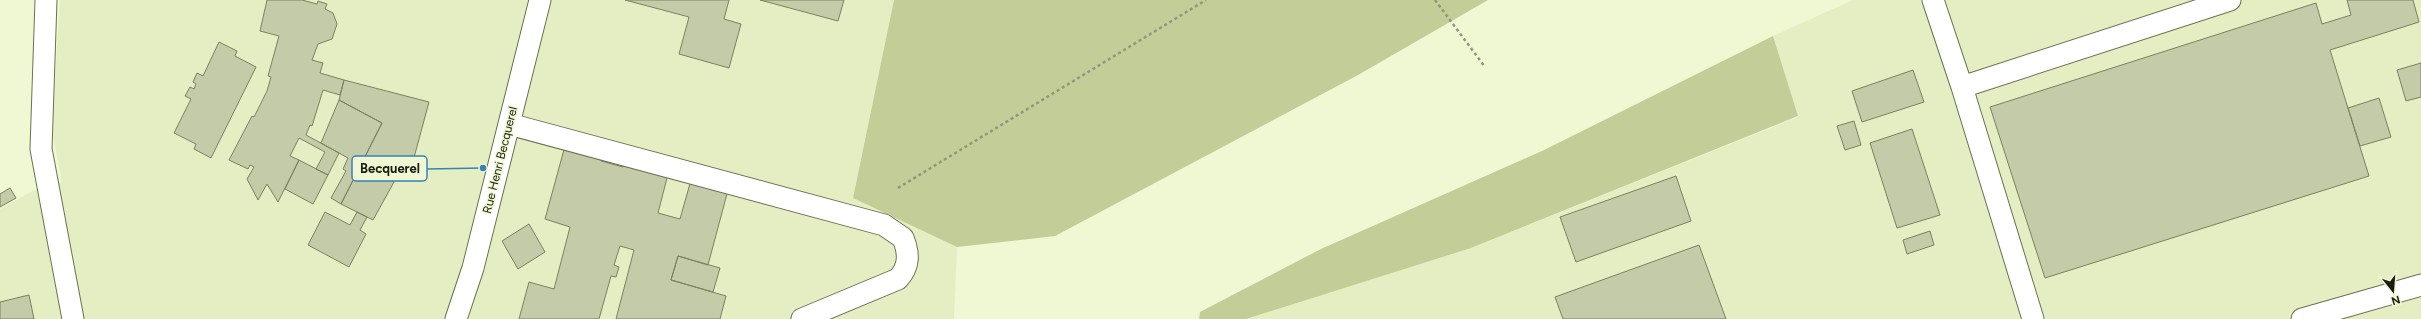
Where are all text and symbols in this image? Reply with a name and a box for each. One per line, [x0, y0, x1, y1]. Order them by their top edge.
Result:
street label: Rue Henri Becquerel [480, 105, 520, 215]
callout: Becquerel [352, 156, 427, 181]
text: Becquerel [360, 161, 420, 176]
north arrow [2373, 271, 2413, 311]
text: N [2390, 293, 2402, 308]

